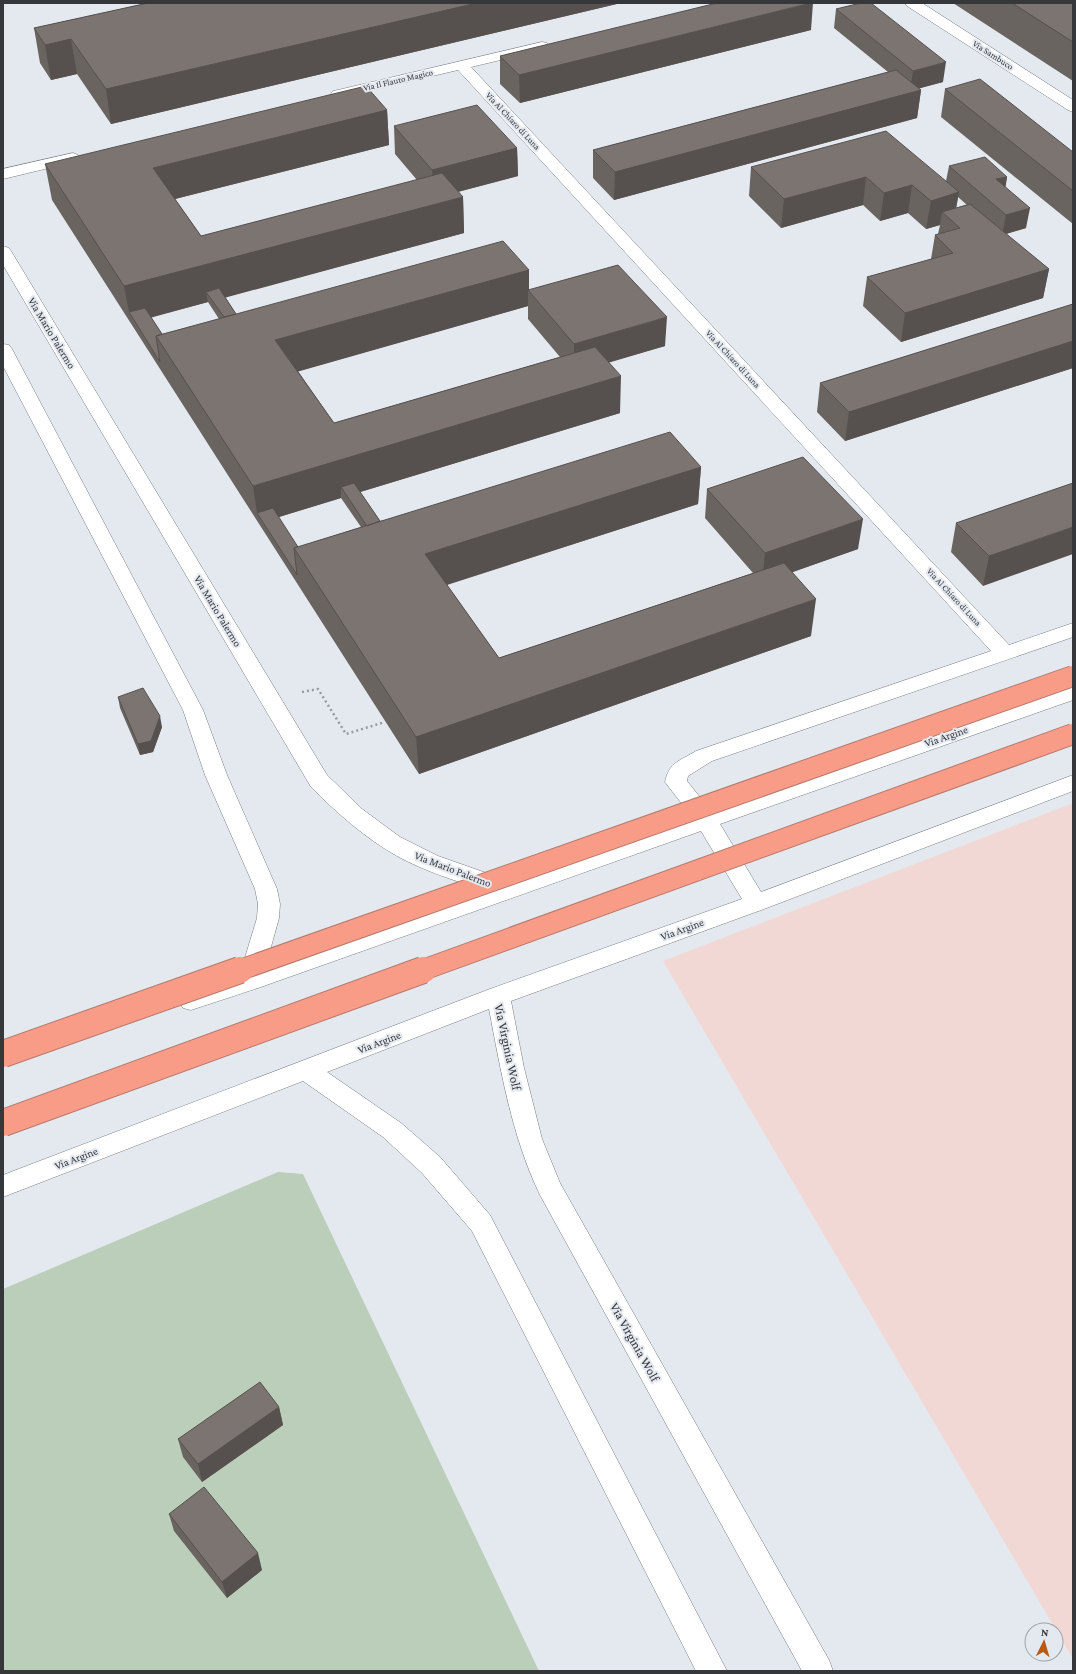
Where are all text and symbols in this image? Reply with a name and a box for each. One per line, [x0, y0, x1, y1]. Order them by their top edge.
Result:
street label: Via Sambuco [971, 38, 1016, 72]
street label: Via Il Flauto Magico [362, 67, 434, 93]
street label: Via Al Chiaro di Luna [484, 90, 542, 152]
street label: Via Mario Palermo [26, 295, 78, 371]
street label: Via Al Chiaro di Luna [704, 328, 762, 390]
street label: Via Al Chiaro di Luna [925, 566, 983, 628]
street label: Via Mario Palermo [192, 573, 244, 649]
street label: Via Argine [923, 723, 970, 750]
street label: Via Mario Palermo [413, 849, 493, 889]
street label: Via Argine [659, 916, 706, 943]
street label: Via Virginia Wolf [492, 1003, 525, 1093]
street label: Via Argine [356, 1028, 403, 1057]
street label: Via Argine [53, 1144, 100, 1173]
street label: Via Virginia Wolf [607, 1300, 663, 1385]
north arrow [1024, 1622, 1064, 1662]
text: N [1041, 1626, 1050, 1638]

